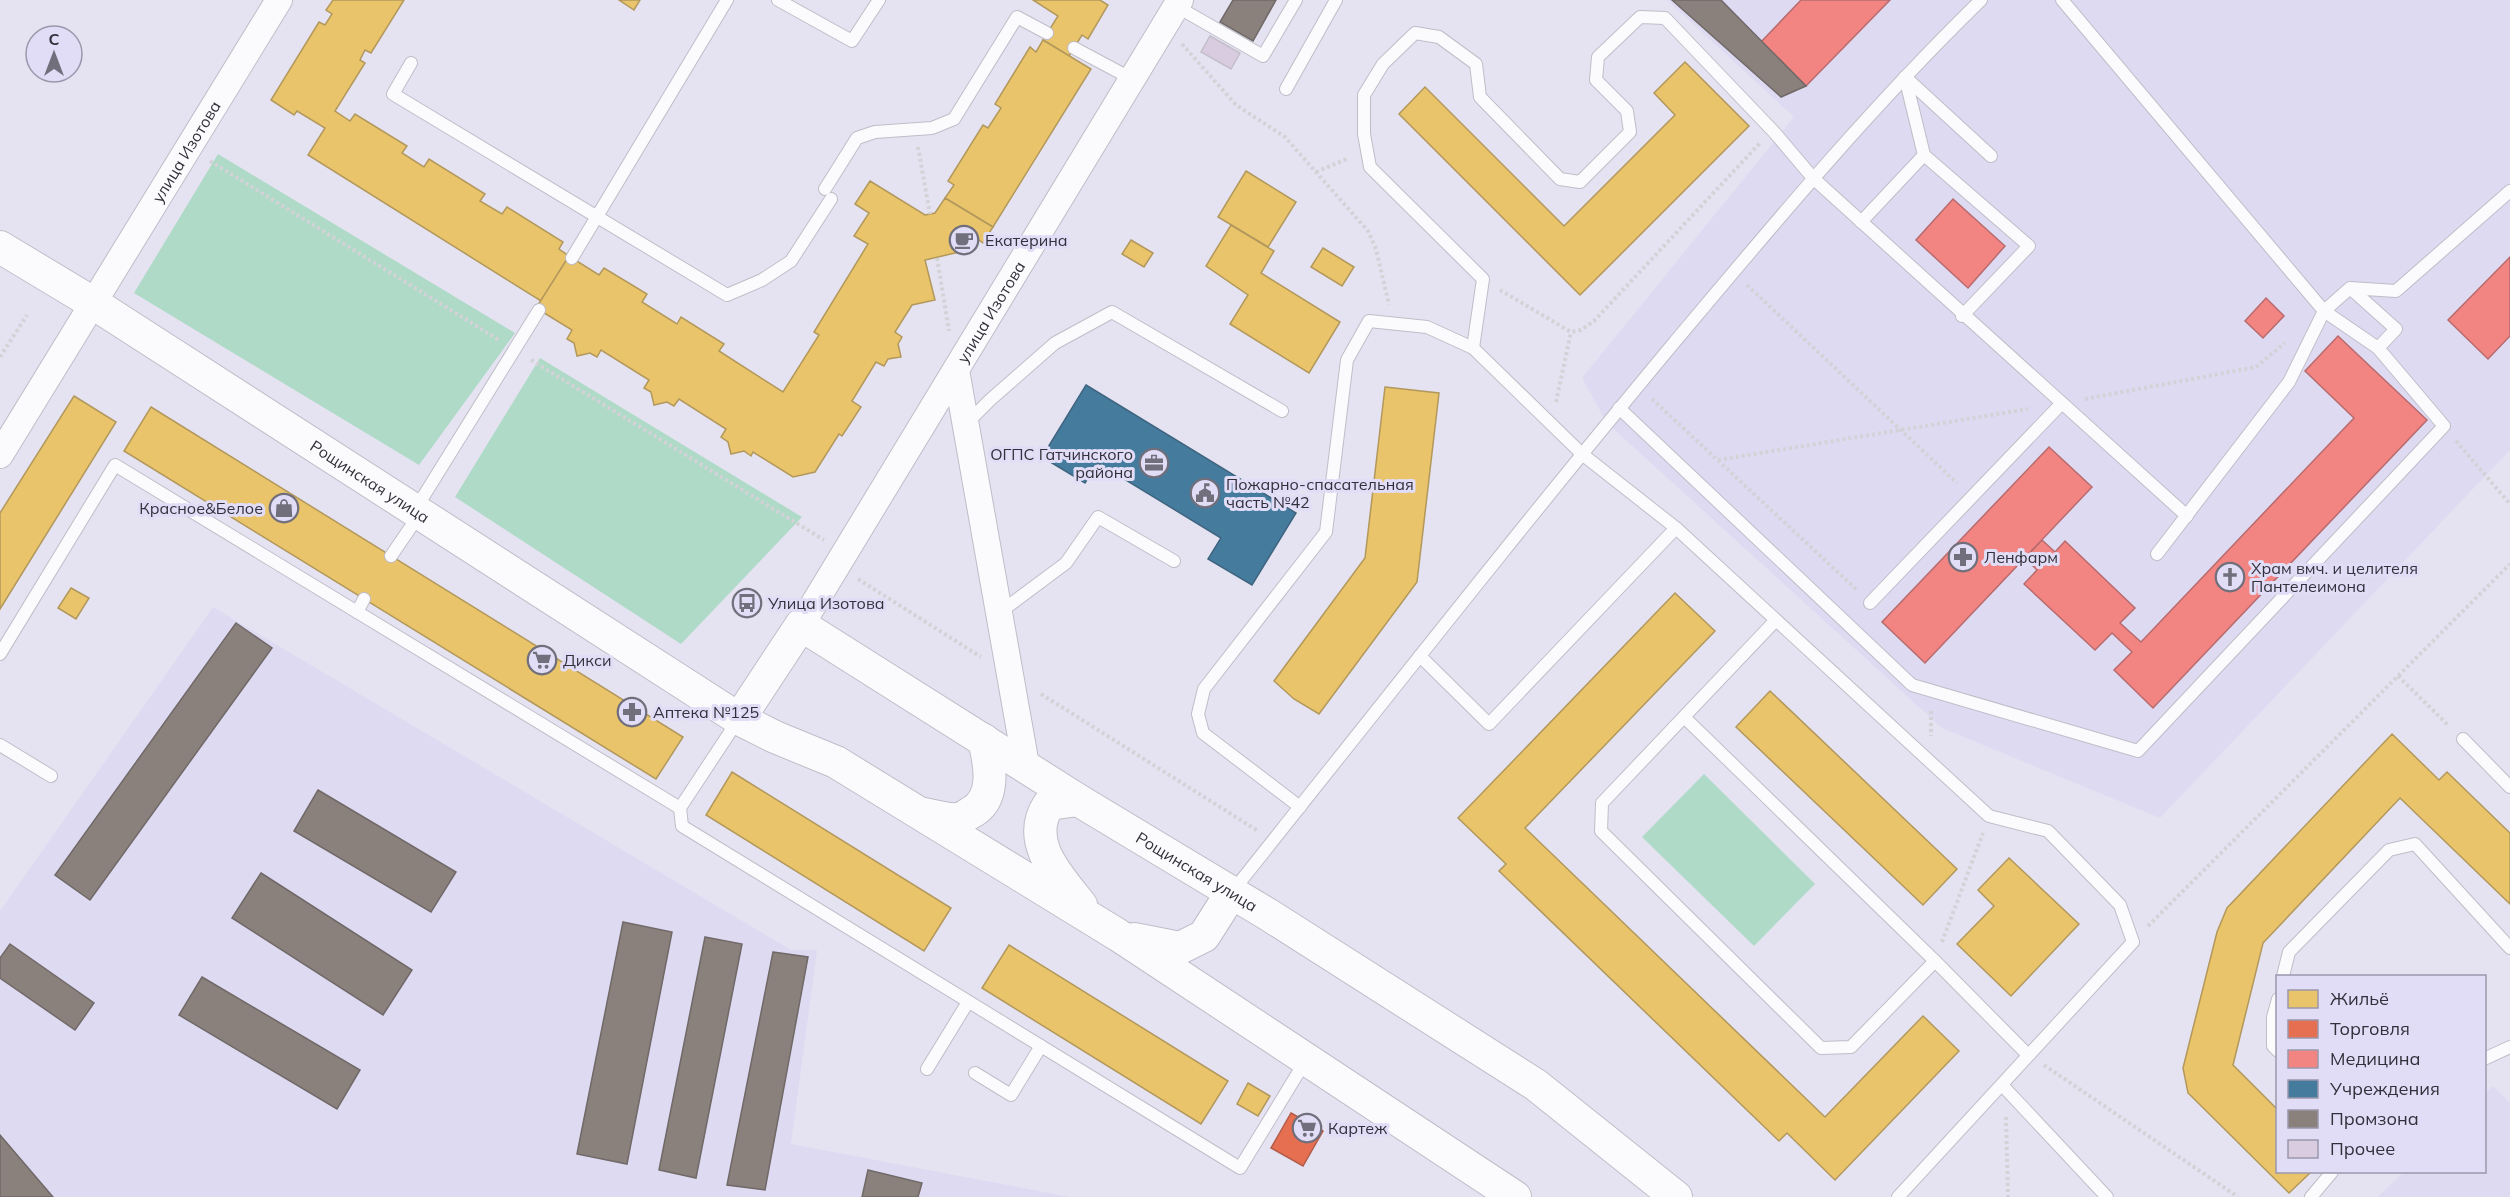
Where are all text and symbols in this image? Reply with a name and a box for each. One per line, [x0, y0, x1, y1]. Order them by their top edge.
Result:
north arrow [24, 24, 84, 84]
text: С [49, 29, 60, 49]
street label: улица Изотова [147, 97, 225, 206]
cafe icon: Екатерина [948, 224, 980, 256]
place label: Екатерина [985, 230, 1068, 250]
street label: улица Изотова [952, 257, 1029, 367]
street label: Рощинская улица [306, 436, 433, 527]
place label: ОГПС Гатчинского района [990, 444, 1133, 482]
office icon: ОГПС Гатчинского района [1138, 447, 1170, 479]
place label: Пожарно-спасательная часть №42 [1226, 474, 1414, 512]
public building icon: Пожарно-спасательная часть №42 [1189, 477, 1221, 509]
shop icon: Красное&Белое [268, 492, 300, 524]
place label: Красное&Белое [139, 498, 263, 518]
pharmacy icon: Ленфарм [1947, 541, 1979, 573]
place label: Ленфарм [1984, 547, 2058, 567]
place label: Храм вмч. и целителя Пантелеимона [2251, 558, 2418, 596]
church icon: Храм вмч. и целителя Пантелеимона [2214, 561, 2246, 593]
bus stop icon: Улица Изотова [731, 587, 763, 619]
place label: Улица Изотова [767, 593, 885, 613]
supermarket icon: Дикси [526, 644, 558, 676]
place label: Дикси [563, 650, 612, 670]
pharmacy icon: Аптека №125 [616, 696, 648, 728]
place label: Аптека №125 [653, 702, 759, 722]
street label: Рощинская улица [1133, 827, 1261, 916]
legend [2276, 975, 2486, 1173]
text: Жильё [2330, 987, 2389, 1010]
text: Торговля [2330, 1017, 2410, 1040]
text: Медицина [2330, 1047, 2421, 1070]
text: Учреждения [2329, 1077, 2440, 1100]
text: Промзона [2330, 1107, 2419, 1130]
supermarket icon: Картеж [1291, 1112, 1323, 1144]
place label: Картеж [1328, 1118, 1387, 1138]
text: Прочее [2330, 1137, 2395, 1160]

